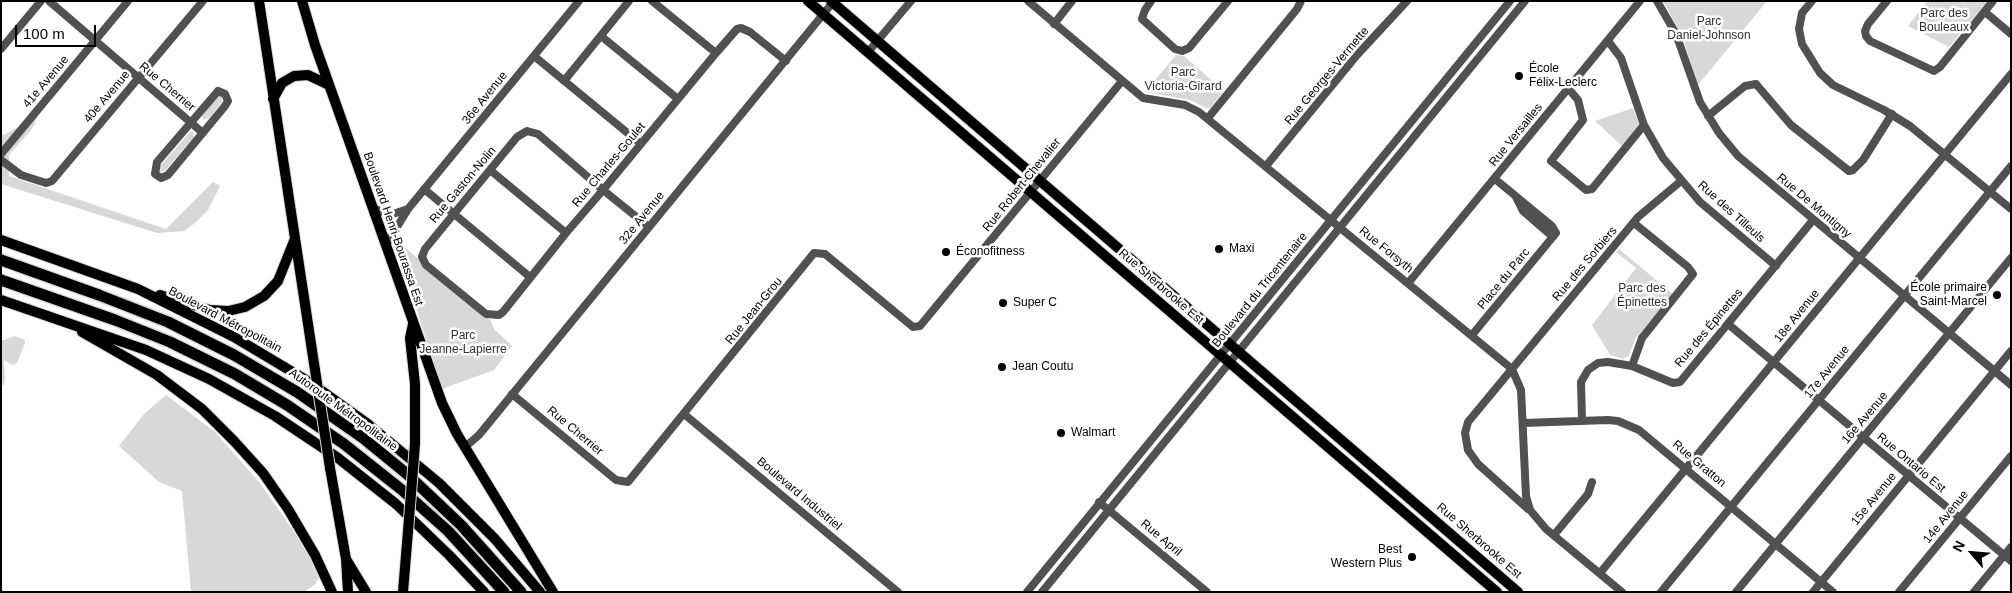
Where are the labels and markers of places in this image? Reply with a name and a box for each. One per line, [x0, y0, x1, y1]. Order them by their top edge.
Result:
place label: École Félix-Leclerc [1529, 62, 1597, 90]
marker: École Félix-Leclerc [1513, 70, 1525, 82]
place label: Maxi [1229, 242, 1254, 256]
marker: Maxi [1213, 243, 1225, 255]
place label: Éconofitness [956, 245, 1025, 259]
marker: Éconofitness [940, 246, 952, 258]
place label: École primaire Saint-Marcel [1910, 281, 1987, 309]
marker: École primaire Saint-Marcel [1991, 289, 2003, 301]
place label: Super C [1013, 296, 1057, 310]
marker: Super C [997, 297, 1009, 309]
place label: Jean Coutu [1012, 360, 1073, 374]
marker: Jean Coutu [996, 361, 1008, 373]
place label: Walmart [1071, 426, 1115, 440]
marker: Walmart [1055, 427, 1067, 439]
place label: Best Western Plus [1331, 543, 1402, 571]
marker: Best Western Plus [1406, 551, 1418, 563]

